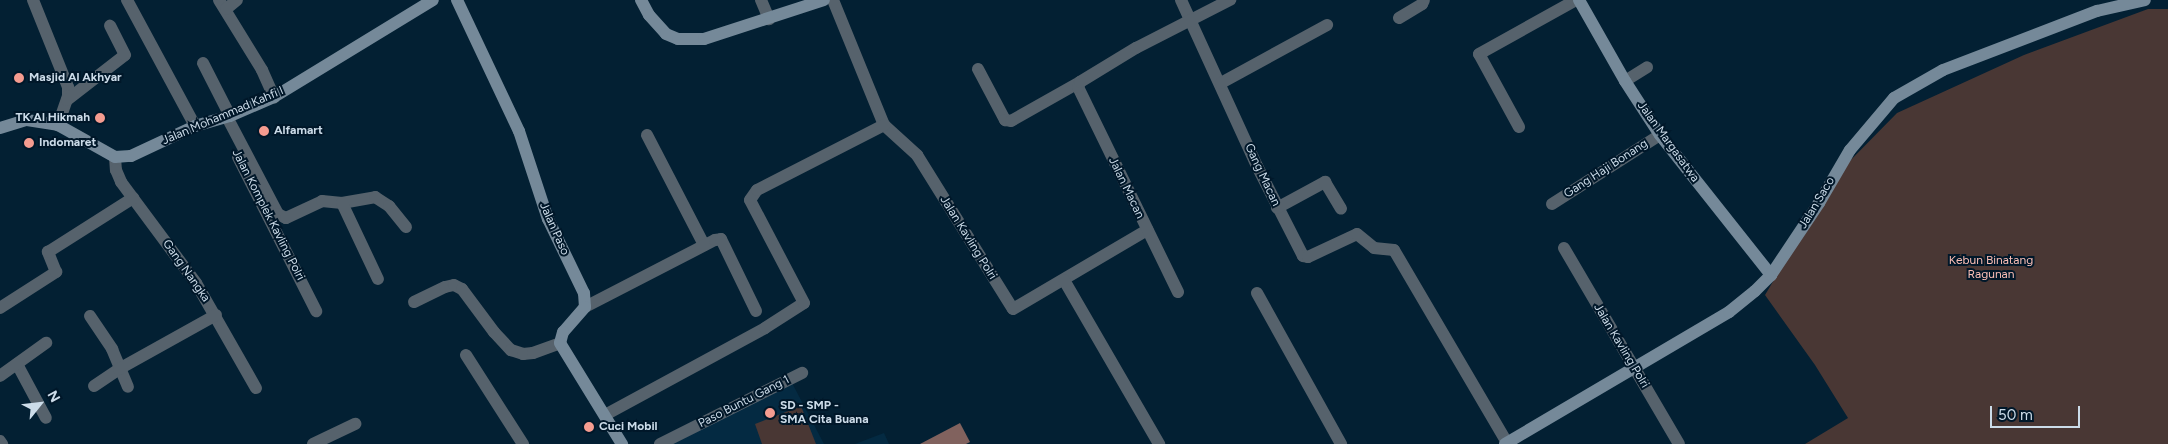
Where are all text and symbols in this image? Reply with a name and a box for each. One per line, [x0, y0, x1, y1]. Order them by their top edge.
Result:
place label: Masjid Al Akhyar [29, 71, 122, 85]
marker: Masjid Al Akhyar [13, 72, 25, 84]
street label: Jalan Mohammad Kahfi I [160, 84, 286, 148]
street label: Jalan Margasatwa [1634, 99, 1702, 185]
place label: TK Al Hikmah [15, 111, 90, 125]
marker: TK Al Hikmah [94, 112, 106, 124]
place label: Alfamart [274, 124, 323, 138]
marker: Alfamart [258, 125, 270, 137]
place label: Indomaret [39, 136, 96, 150]
marker: Indomaret [23, 137, 35, 149]
street label: Gang Haji Bonang [1561, 137, 1651, 201]
street label: Gang Macan [1241, 141, 1283, 209]
street label: Jalan Komplek Kavling Polri [229, 147, 307, 283]
street label: Jalan Macan [1105, 155, 1147, 221]
street label: Jalan Saco [1796, 175, 1838, 231]
street label: Jalan Kavling Polri [937, 194, 999, 282]
street label: Jalan Paso [536, 200, 572, 258]
street label: Gang Nangka [159, 237, 213, 305]
park label: Kebun Binatang Ragunan [1949, 254, 2033, 282]
street label: Jalan Kavling Polri [1590, 301, 1652, 391]
street label: Paso Buntu Gang 1 [696, 373, 792, 431]
north arrow [15, 379, 65, 429]
text: N [43, 388, 64, 405]
scale bar [1993, 396, 2083, 428]
place label: SD - SMP - SMA Cita Buana [780, 399, 869, 427]
text: 50 m [1998, 406, 2033, 424]
marker: SD - SMP - SMA Cita Buana [764, 407, 776, 419]
place label: Cuci Mobil [599, 420, 658, 434]
marker: Cuci Mobil [583, 421, 595, 433]

